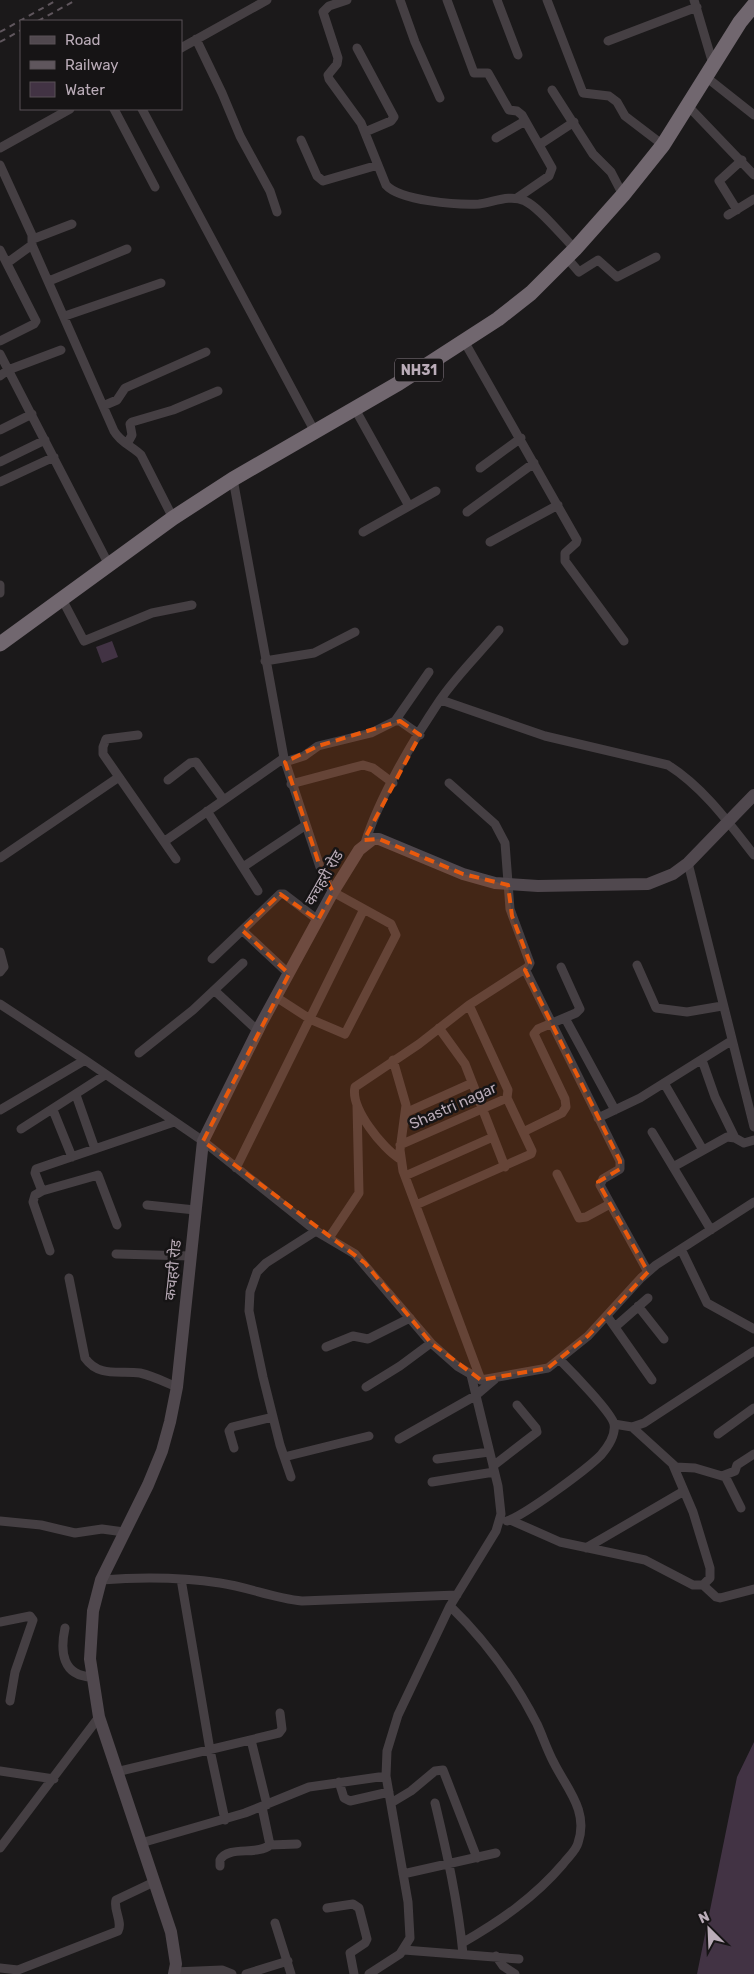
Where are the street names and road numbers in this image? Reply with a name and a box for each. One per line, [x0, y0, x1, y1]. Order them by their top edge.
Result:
road number: NH31 [395, 358, 443, 382]
street label: कचहरी रोड [301, 846, 347, 909]
street label: Shastri nagar [407, 1079, 500, 1133]
street label: कचहरी रोड [161, 1238, 185, 1301]

